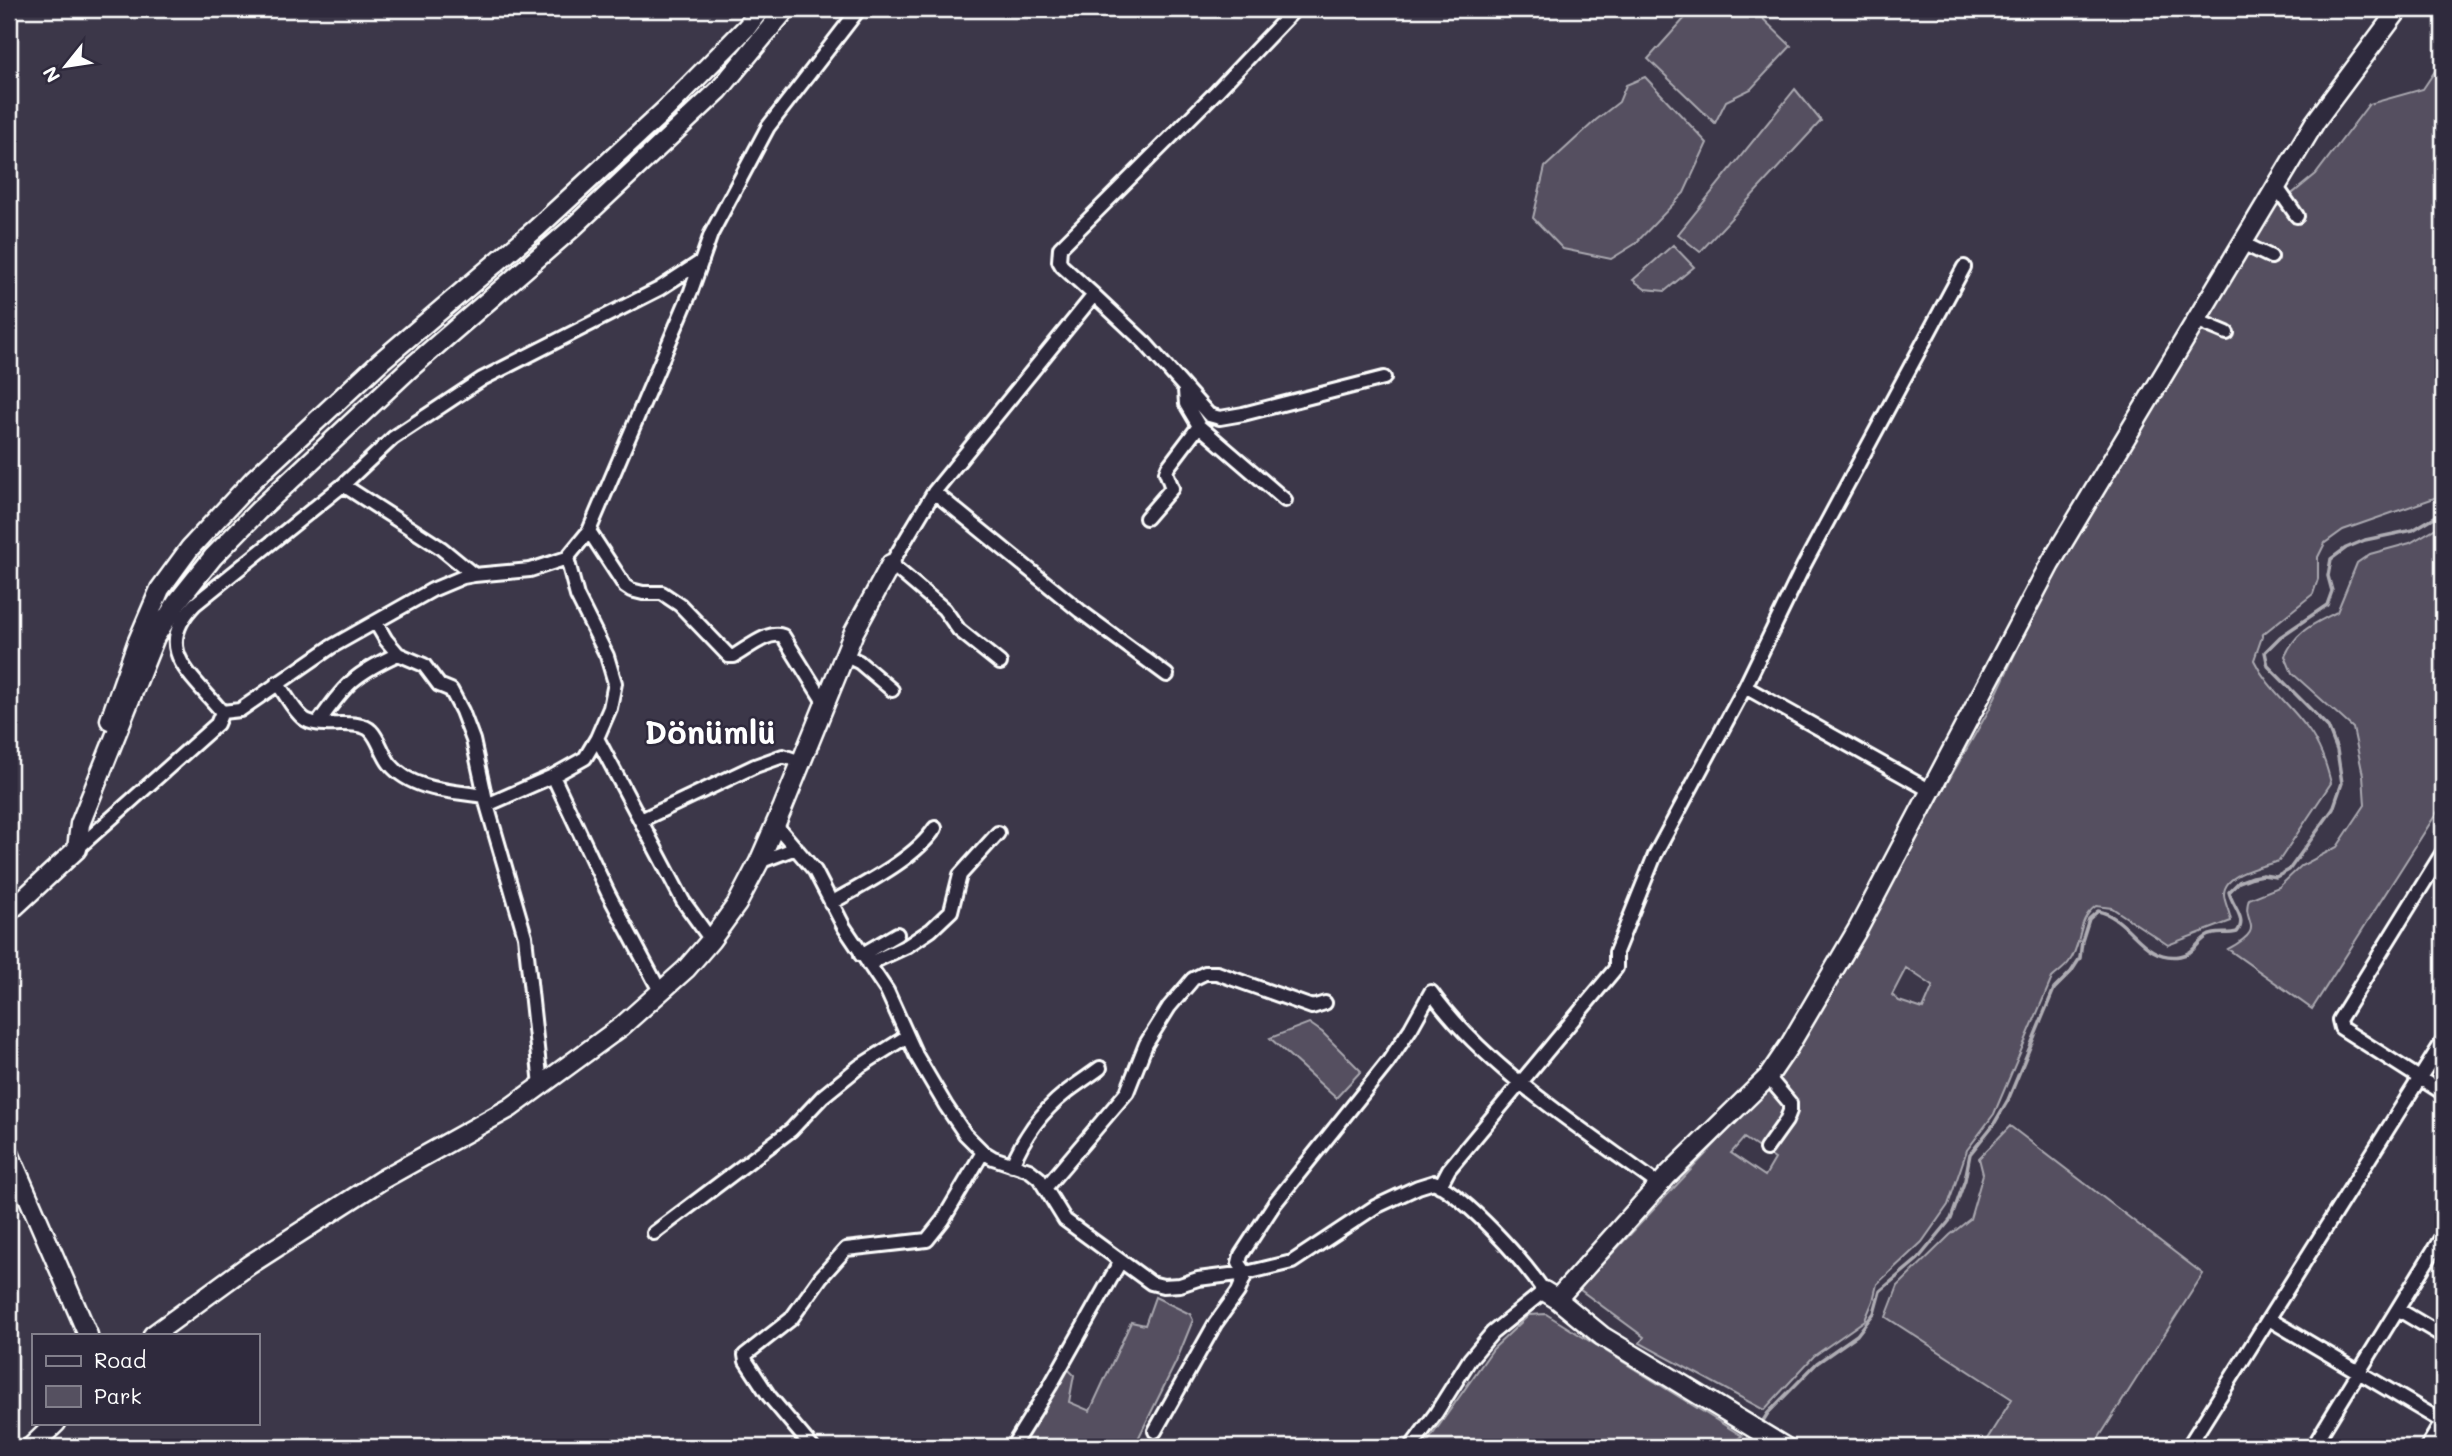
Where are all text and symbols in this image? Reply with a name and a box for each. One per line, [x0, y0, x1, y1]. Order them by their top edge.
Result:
north arrow [32, 32, 102, 102]
text: N [36, 62, 65, 87]
district label: Dönümlü [644, 710, 776, 752]
legend [32, 1334, 259, 1424]
text: Road [94, 1346, 146, 1373]
text: Park [94, 1382, 142, 1409]

